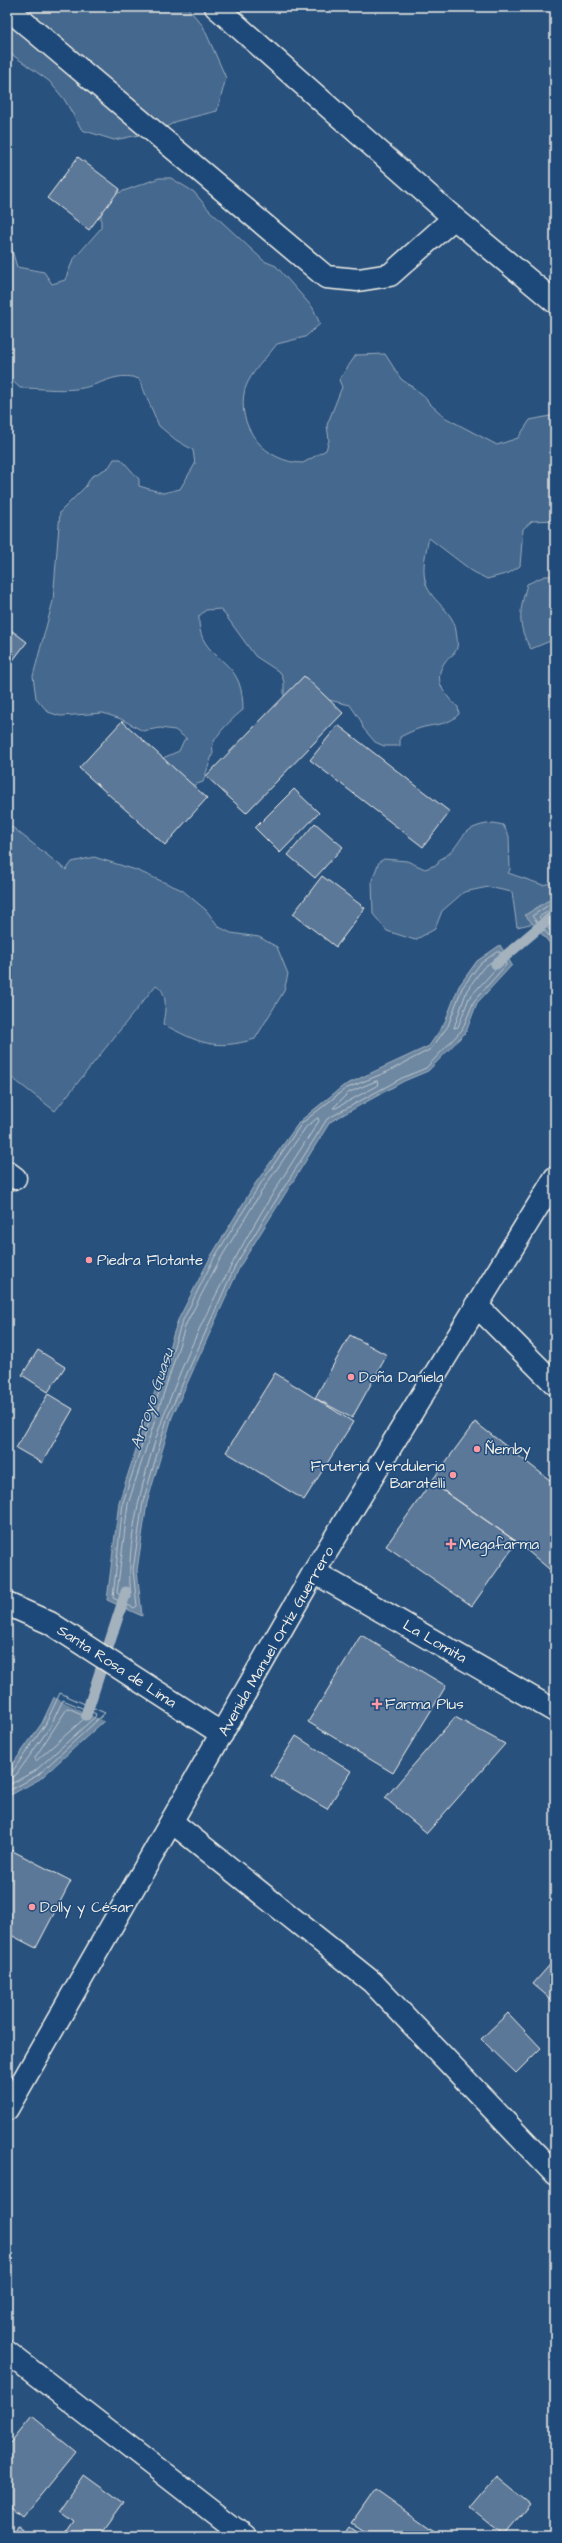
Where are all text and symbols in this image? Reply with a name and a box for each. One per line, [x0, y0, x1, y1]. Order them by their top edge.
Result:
place label: Piedra Flotante [97, 1250, 203, 1271]
marker: Piedra Flotante [84, 1255, 94, 1265]
water label: Arroyo Guasu [125, 1344, 181, 1452]
place label: Doña Daniela [359, 1367, 444, 1388]
marker: Doña Daniela [346, 1372, 356, 1382]
place label: Ñemby [485, 1439, 531, 1461]
marker: Ñemby [472, 1444, 482, 1454]
place label: Fruteria Verduleria Baratelli [311, 1456, 446, 1494]
marker: Fruteria Verduleria Baratelli [448, 1470, 458, 1480]
place label: Megafarma [459, 1534, 539, 1556]
marker: Megafarma [446, 1539, 456, 1549]
street label: Avenida Manuel Ortíz Guerrero [213, 1542, 340, 1740]
street label: La Lomita [399, 1615, 471, 1668]
street label: Santa Rosa de Lima [53, 1620, 181, 1713]
place label: Farma Plus [385, 1694, 464, 1715]
marker: Farma Plus [372, 1699, 382, 1709]
place label: Dolly y César [40, 1897, 134, 1919]
marker: Dolly y César [27, 1902, 37, 1912]

